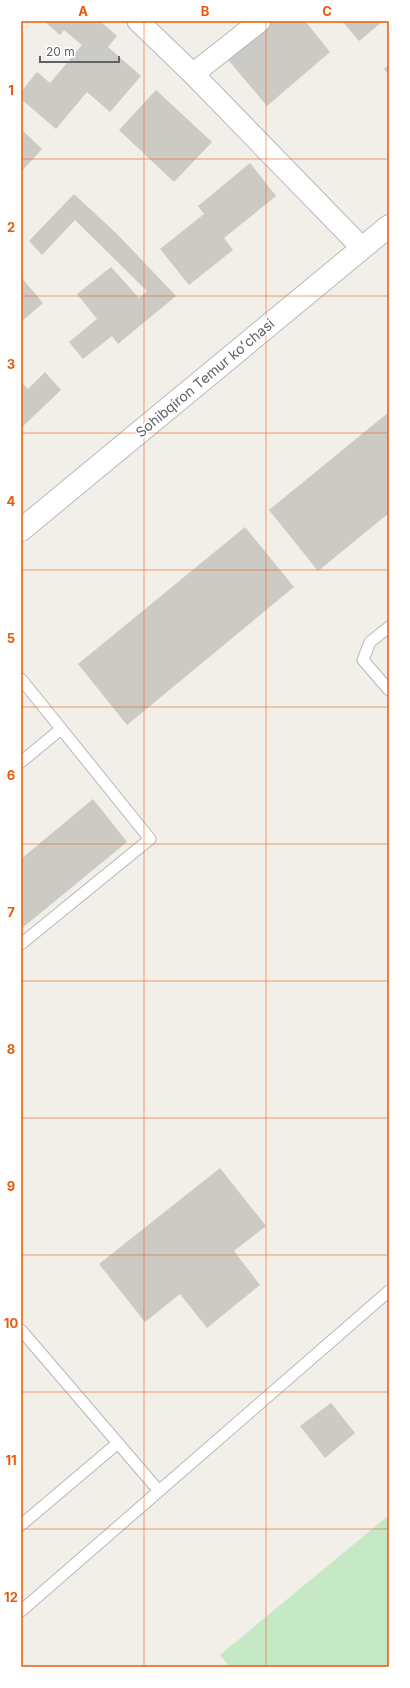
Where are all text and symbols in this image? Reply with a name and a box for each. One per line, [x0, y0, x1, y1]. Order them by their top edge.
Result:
text: A [78, 3, 88, 19]
text: B [201, 3, 210, 19]
text: C [322, 3, 332, 19]
scale bar [40, 38, 119, 64]
text: 20 m [46, 44, 75, 59]
text: 1 [8, 82, 14, 98]
text: 2 [7, 219, 15, 235]
street label: Sohibqiron Temur koʻchasi [132, 315, 277, 441]
text: 3 [7, 356, 15, 372]
text: 4 [7, 493, 16, 509]
text: 5 [7, 630, 15, 646]
text: 6 [7, 767, 15, 783]
text: 7 [7, 904, 15, 920]
text: 8 [7, 1041, 15, 1057]
text: 9 [7, 1178, 15, 1194]
text: 10 [4, 1315, 18, 1331]
text: 11 [5, 1452, 17, 1468]
text: 12 [4, 1589, 18, 1605]

